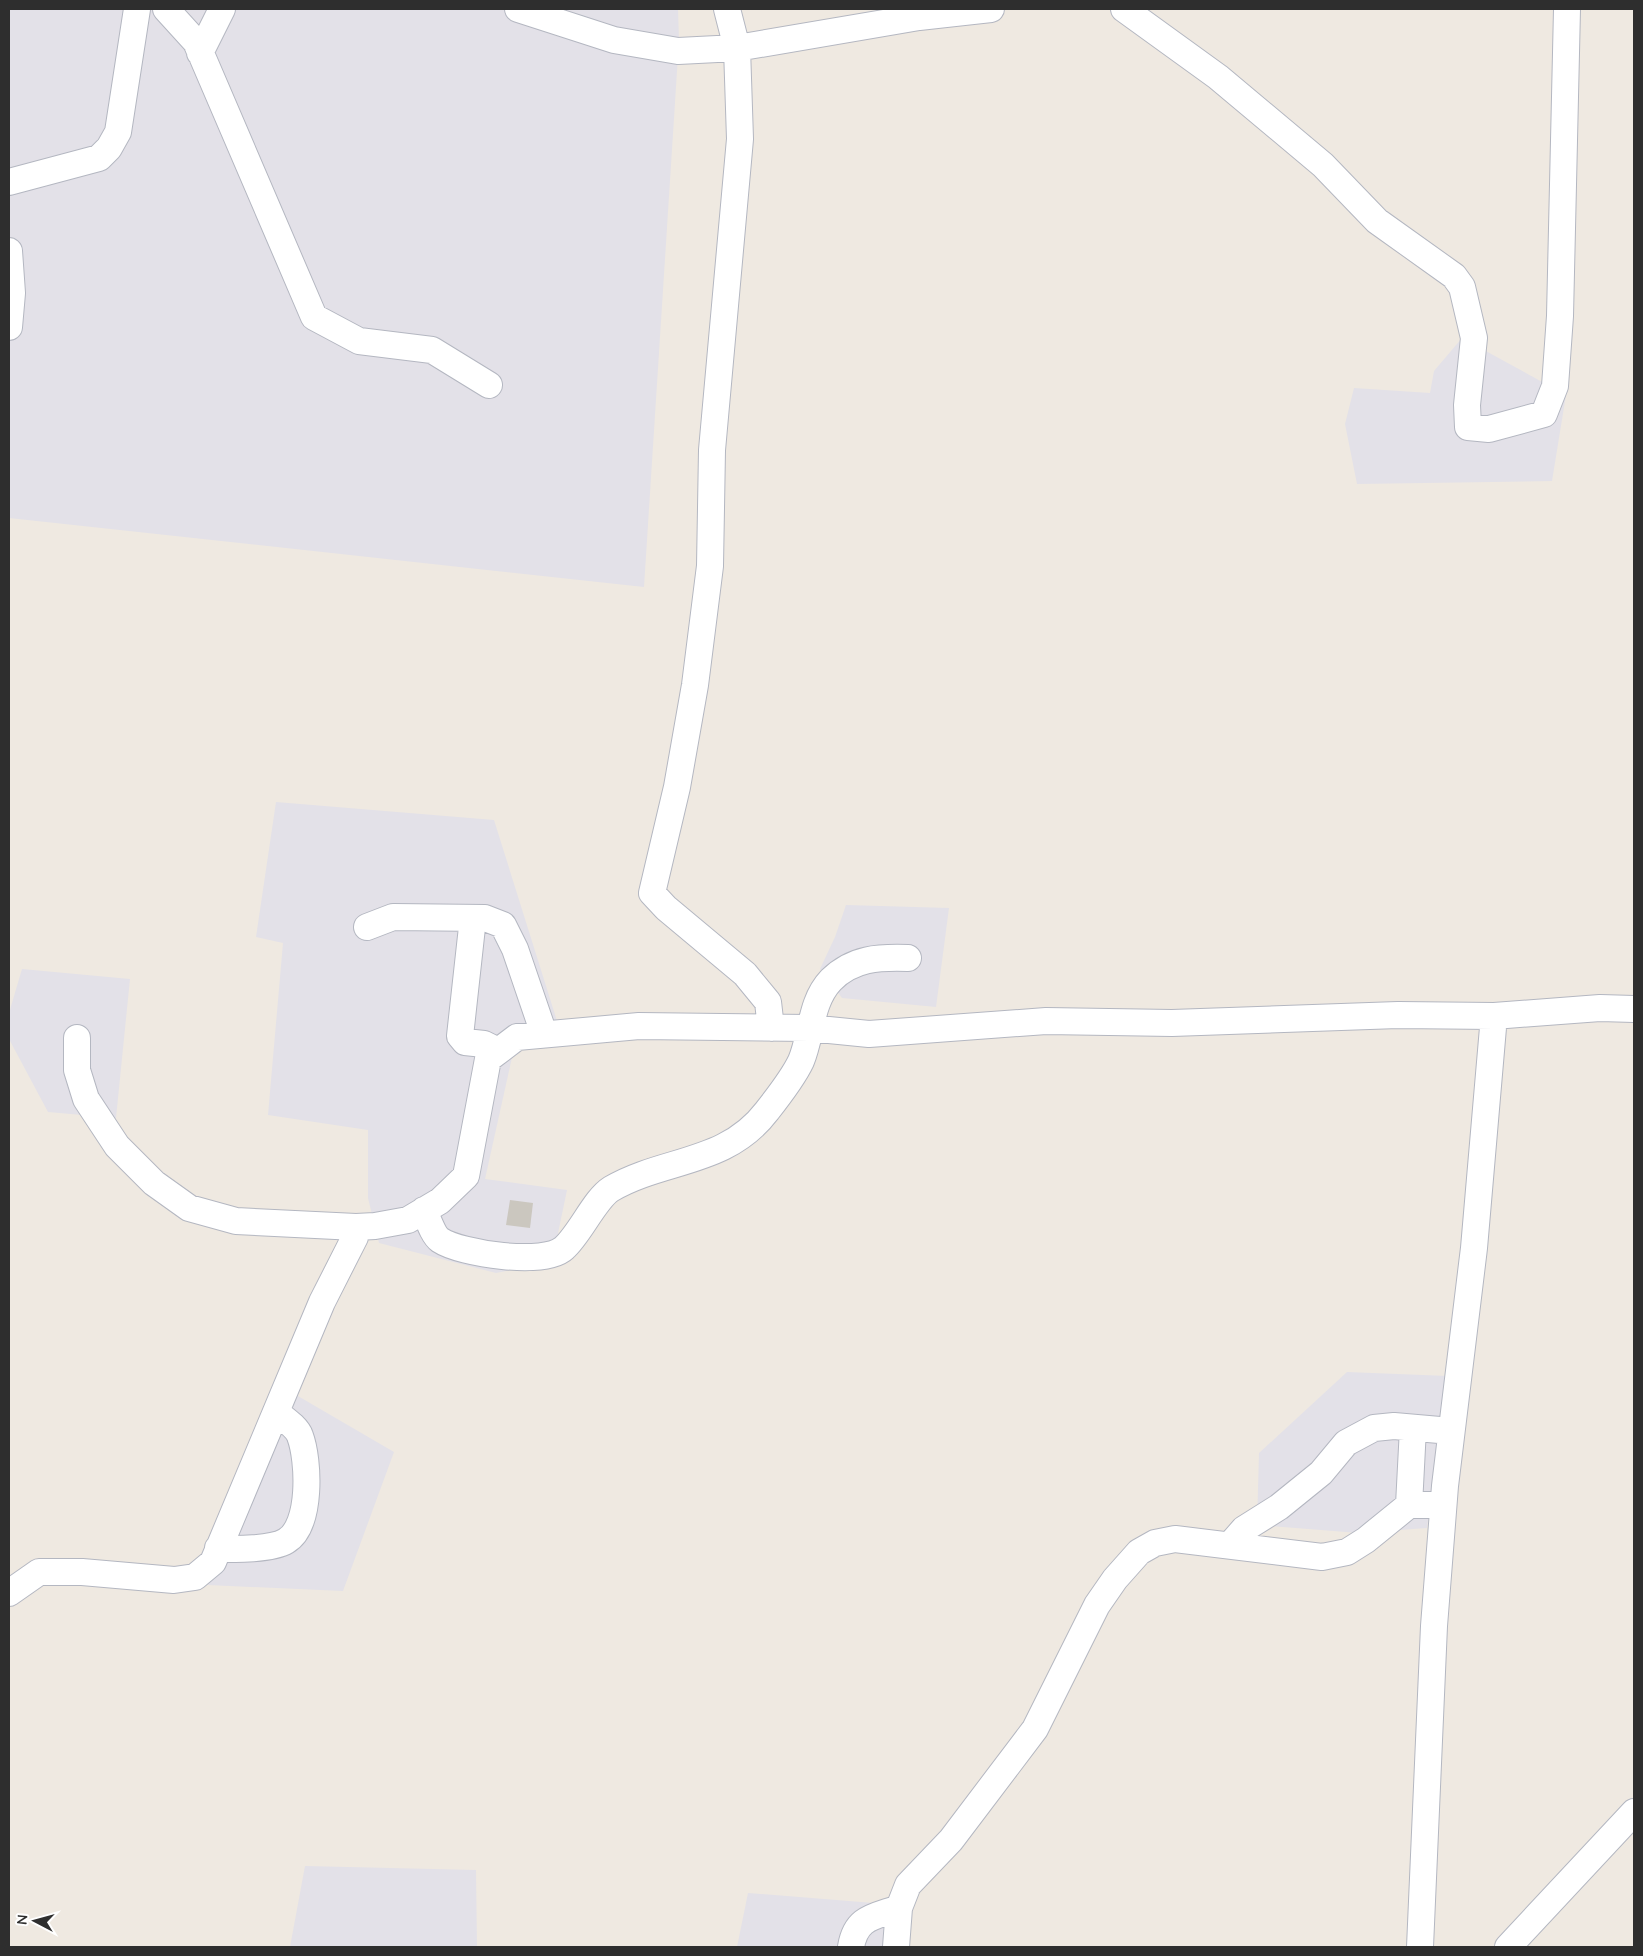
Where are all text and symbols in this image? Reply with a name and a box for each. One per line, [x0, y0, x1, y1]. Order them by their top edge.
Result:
north arrow [10, 1896, 60, 1946]
text: N [13, 1914, 32, 1926]

